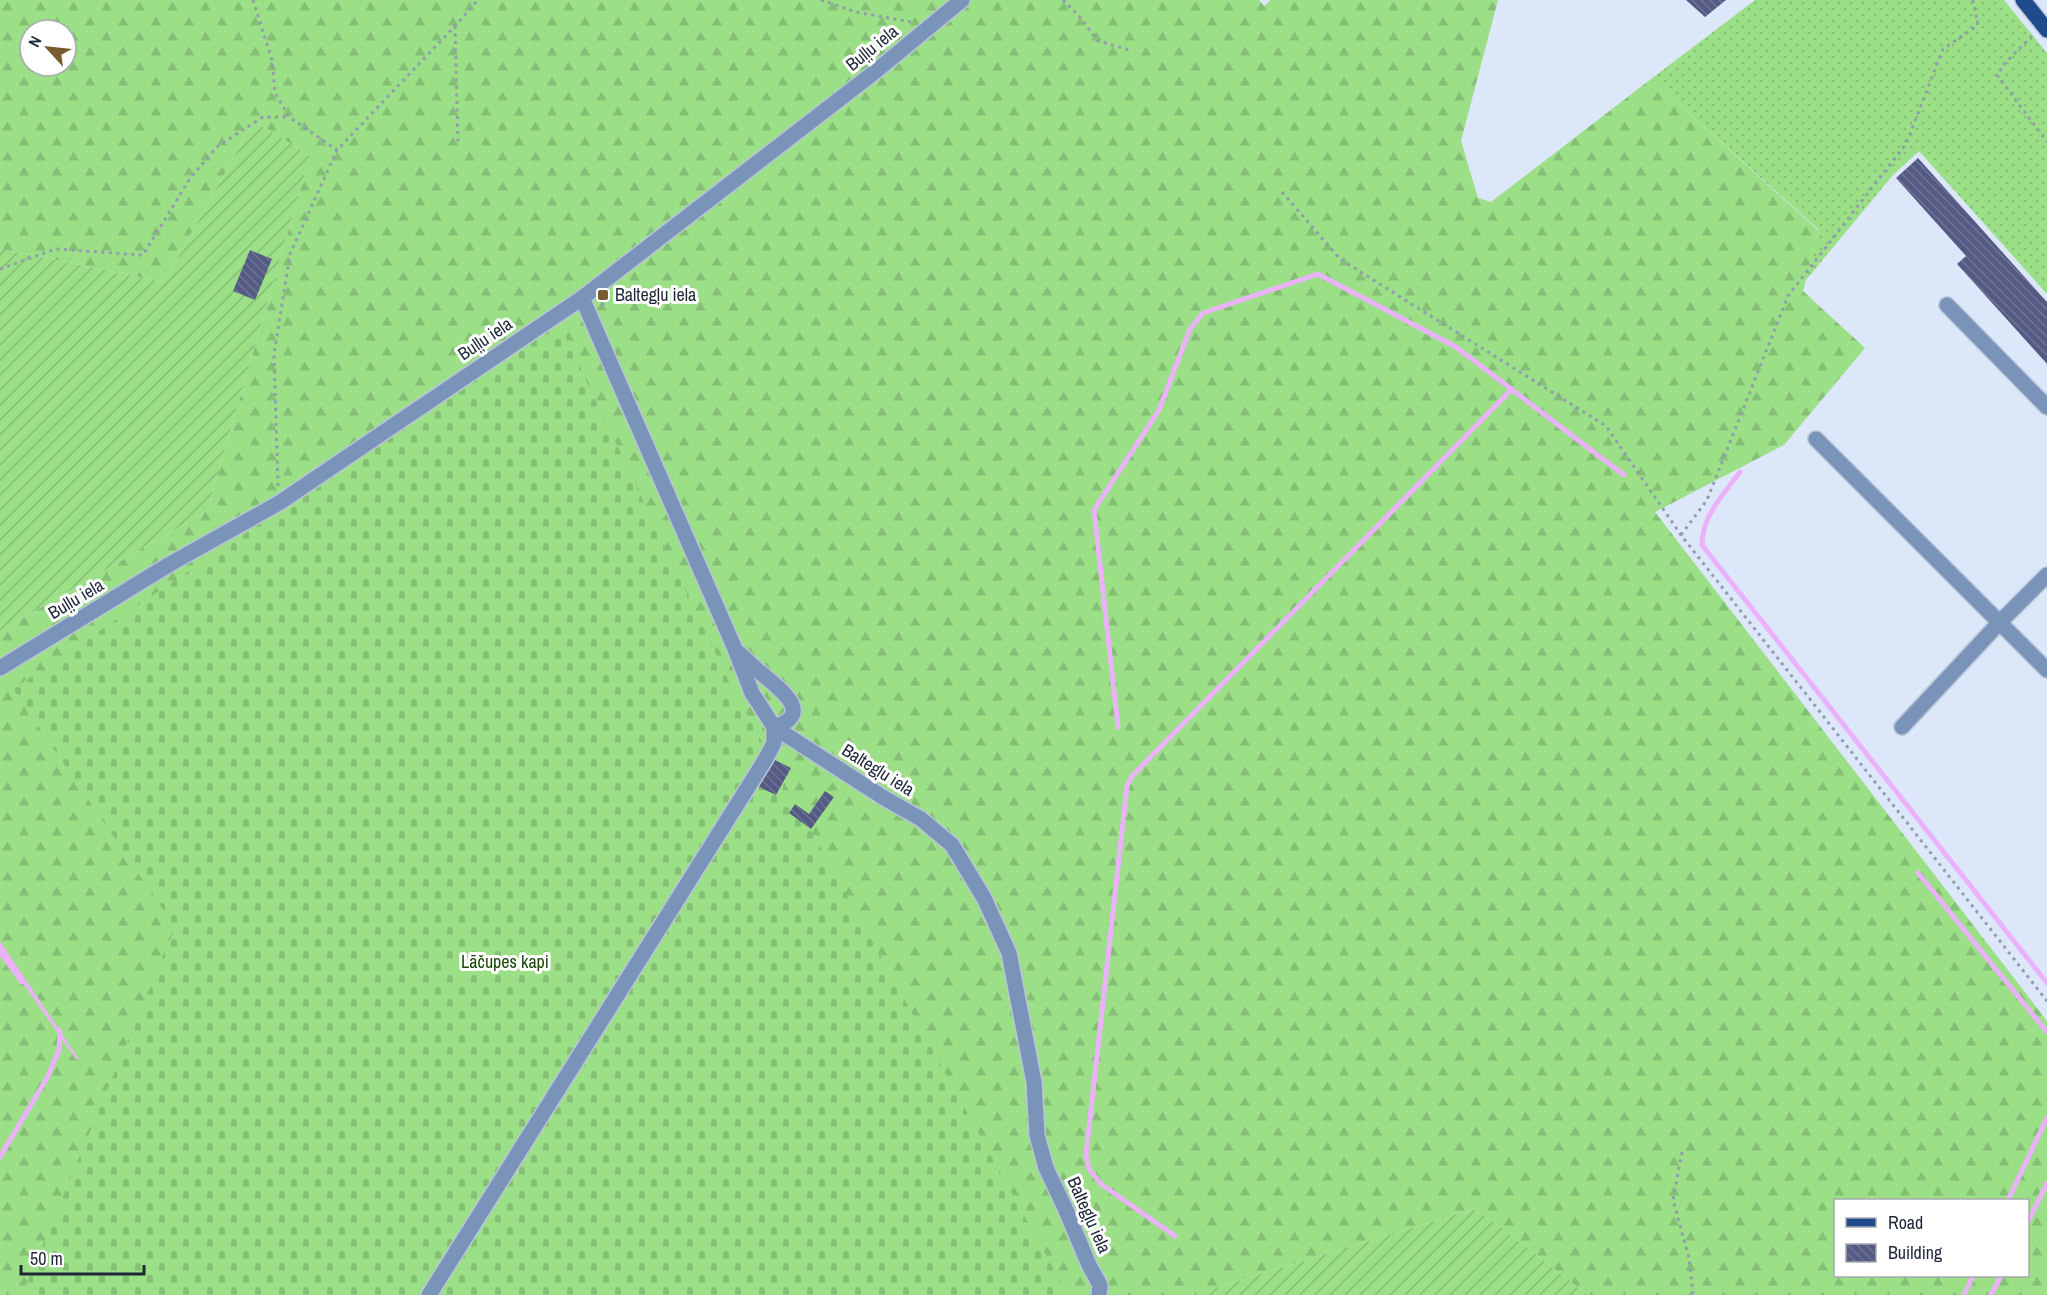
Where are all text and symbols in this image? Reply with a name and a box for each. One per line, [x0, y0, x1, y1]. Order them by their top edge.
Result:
north arrow [18, 18, 78, 78]
street label: Buļļu iela [840, 19, 903, 76]
text: N [23, 32, 47, 50]
place label: Baltegļu iela [615, 282, 696, 307]
marker: Baltegļu iela [596, 288, 610, 302]
street label: Buļļu iela [453, 311, 517, 366]
street label: Buļļu iela [43, 572, 108, 625]
street label: Baltegļu iela [837, 737, 919, 802]
park label: Lāčupes kapi [461, 949, 549, 974]
street label: Baltegļu iela [1062, 1173, 1117, 1257]
legend [1834, 1199, 2029, 1277]
text: Road [1888, 1210, 1923, 1235]
scale bar [21, 1238, 144, 1276]
text: Building [1888, 1240, 1943, 1265]
text: 50 m [30, 1246, 63, 1271]

